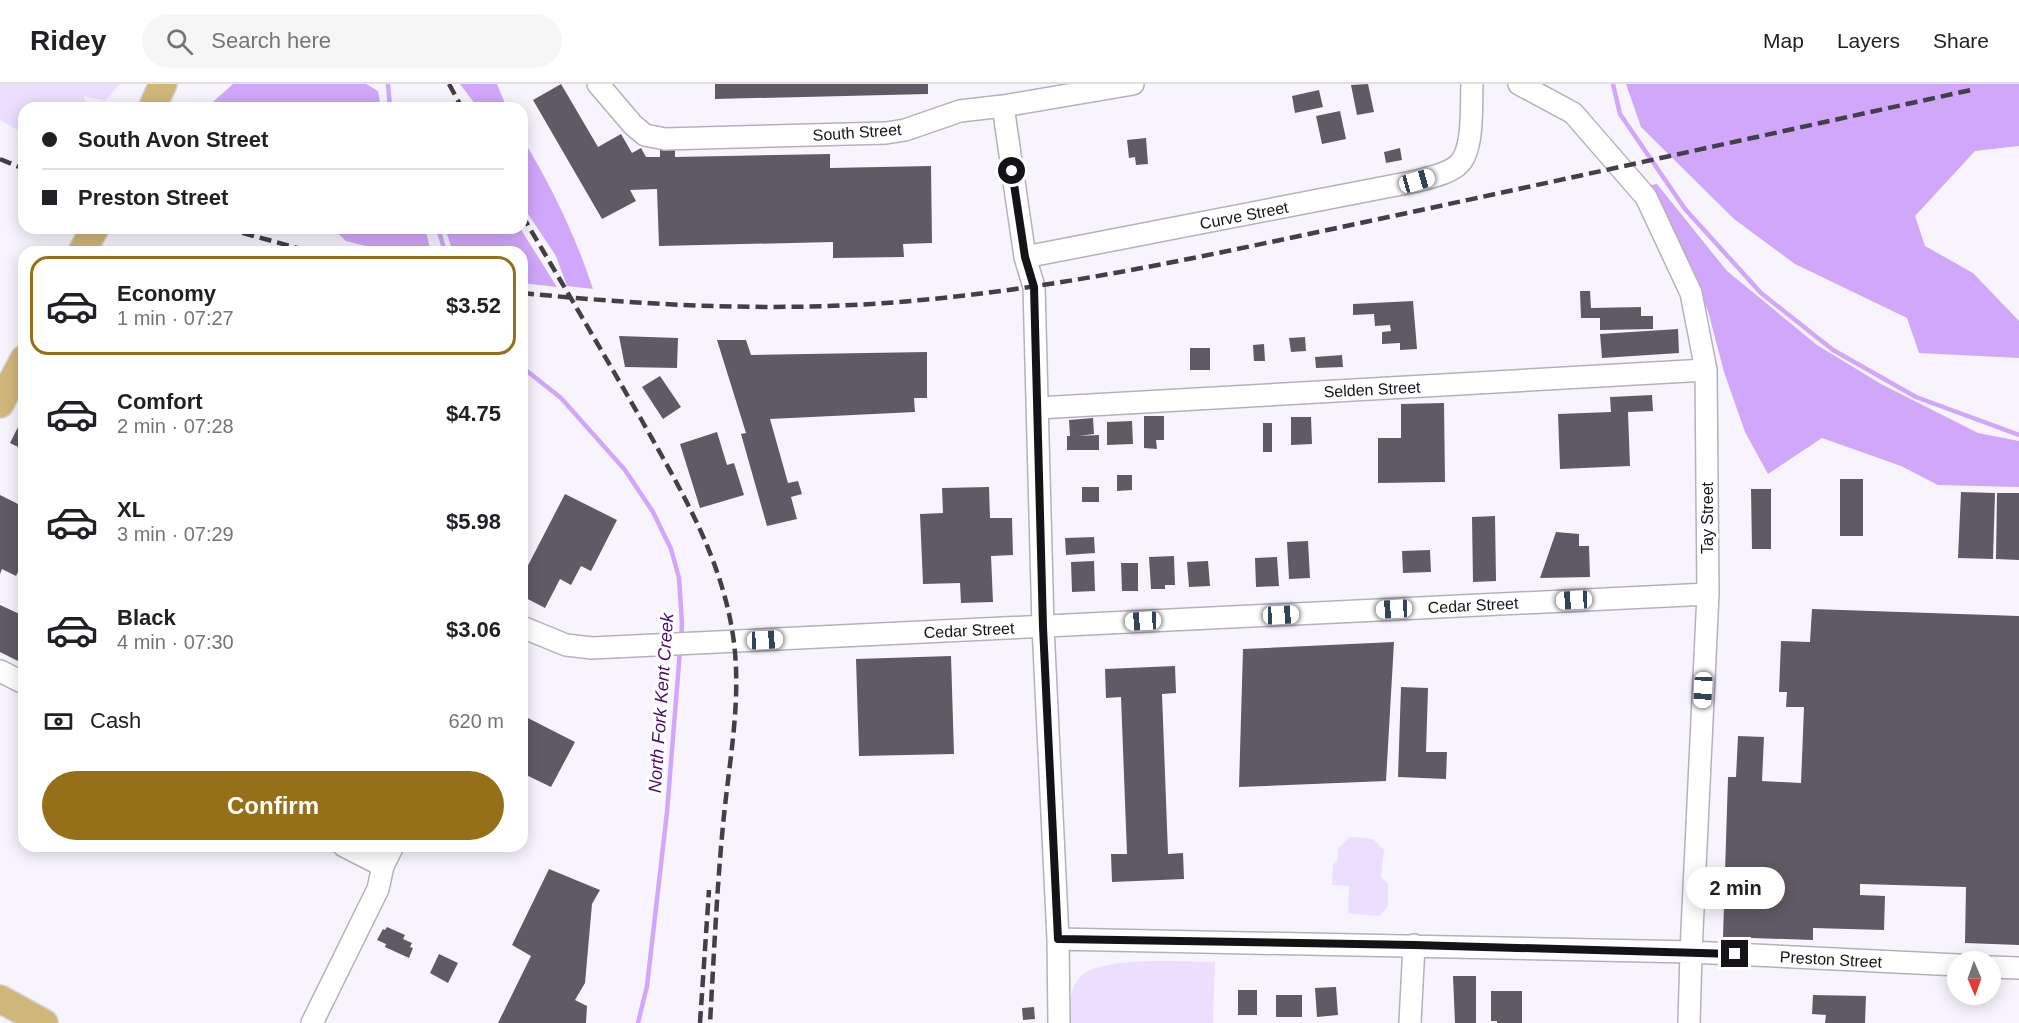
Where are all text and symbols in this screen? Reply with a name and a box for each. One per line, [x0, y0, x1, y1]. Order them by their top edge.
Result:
search box [142, 14, 562, 68]
text: Ridey [30, 25, 106, 56]
icon: search [163, 25, 196, 58]
text: Search here [211, 28, 331, 53]
text: Map [1763, 29, 1804, 52]
text: Layers [1837, 29, 1900, 52]
text: Share [1933, 29, 1989, 52]
street label: South Street [812, 121, 903, 144]
text: South Avon Street [78, 127, 268, 152]
route start [998, 157, 1025, 184]
car [1397, 167, 1437, 195]
text: Preston Street [78, 185, 228, 210]
street label: Curve Street [1198, 198, 1290, 232]
icon: car [45, 279, 99, 333]
text: Economy [117, 281, 216, 306]
text: $3.52 [446, 293, 501, 318]
text: 1 min · 07:27 [117, 307, 234, 329]
street label: Selden Street [1323, 378, 1421, 401]
icon: car [45, 387, 99, 441]
text: Comfort [117, 389, 203, 414]
text: $4.75 [446, 401, 501, 426]
text: 2 min · 07:28 [117, 415, 234, 437]
street label: Tay Street [1699, 481, 1716, 554]
icon: car [45, 495, 99, 549]
text: XL [117, 497, 145, 522]
text: $5.98 [446, 509, 501, 534]
text: 3 min · 07:29 [117, 523, 234, 545]
car [1556, 590, 1592, 610]
street label: Cedar Street [1427, 595, 1519, 616]
car [1376, 599, 1412, 619]
icon: car [45, 603, 99, 657]
text: Black [117, 605, 176, 630]
car [1263, 605, 1299, 625]
water label: North Fork Kent Creek [645, 611, 677, 794]
car [1125, 611, 1161, 631]
text: $3.06 [446, 617, 501, 642]
street label: Cedar Street [923, 620, 1015, 641]
car [747, 630, 783, 650]
text: 4 min · 07:30 [117, 631, 234, 653]
car [1693, 672, 1713, 708]
icon: cash [42, 705, 75, 738]
text: Cash [90, 708, 141, 733]
text: 620 m [448, 710, 504, 732]
button: Confirm [42, 771, 504, 840]
callout: 2 min [1686, 867, 1784, 909]
text: 2 min [1709, 877, 1762, 899]
route end [1721, 940, 1748, 967]
street label: Preston Street [1779, 948, 1883, 971]
north arrow [1947, 951, 2001, 1005]
map controls [1947, 951, 2001, 1005]

